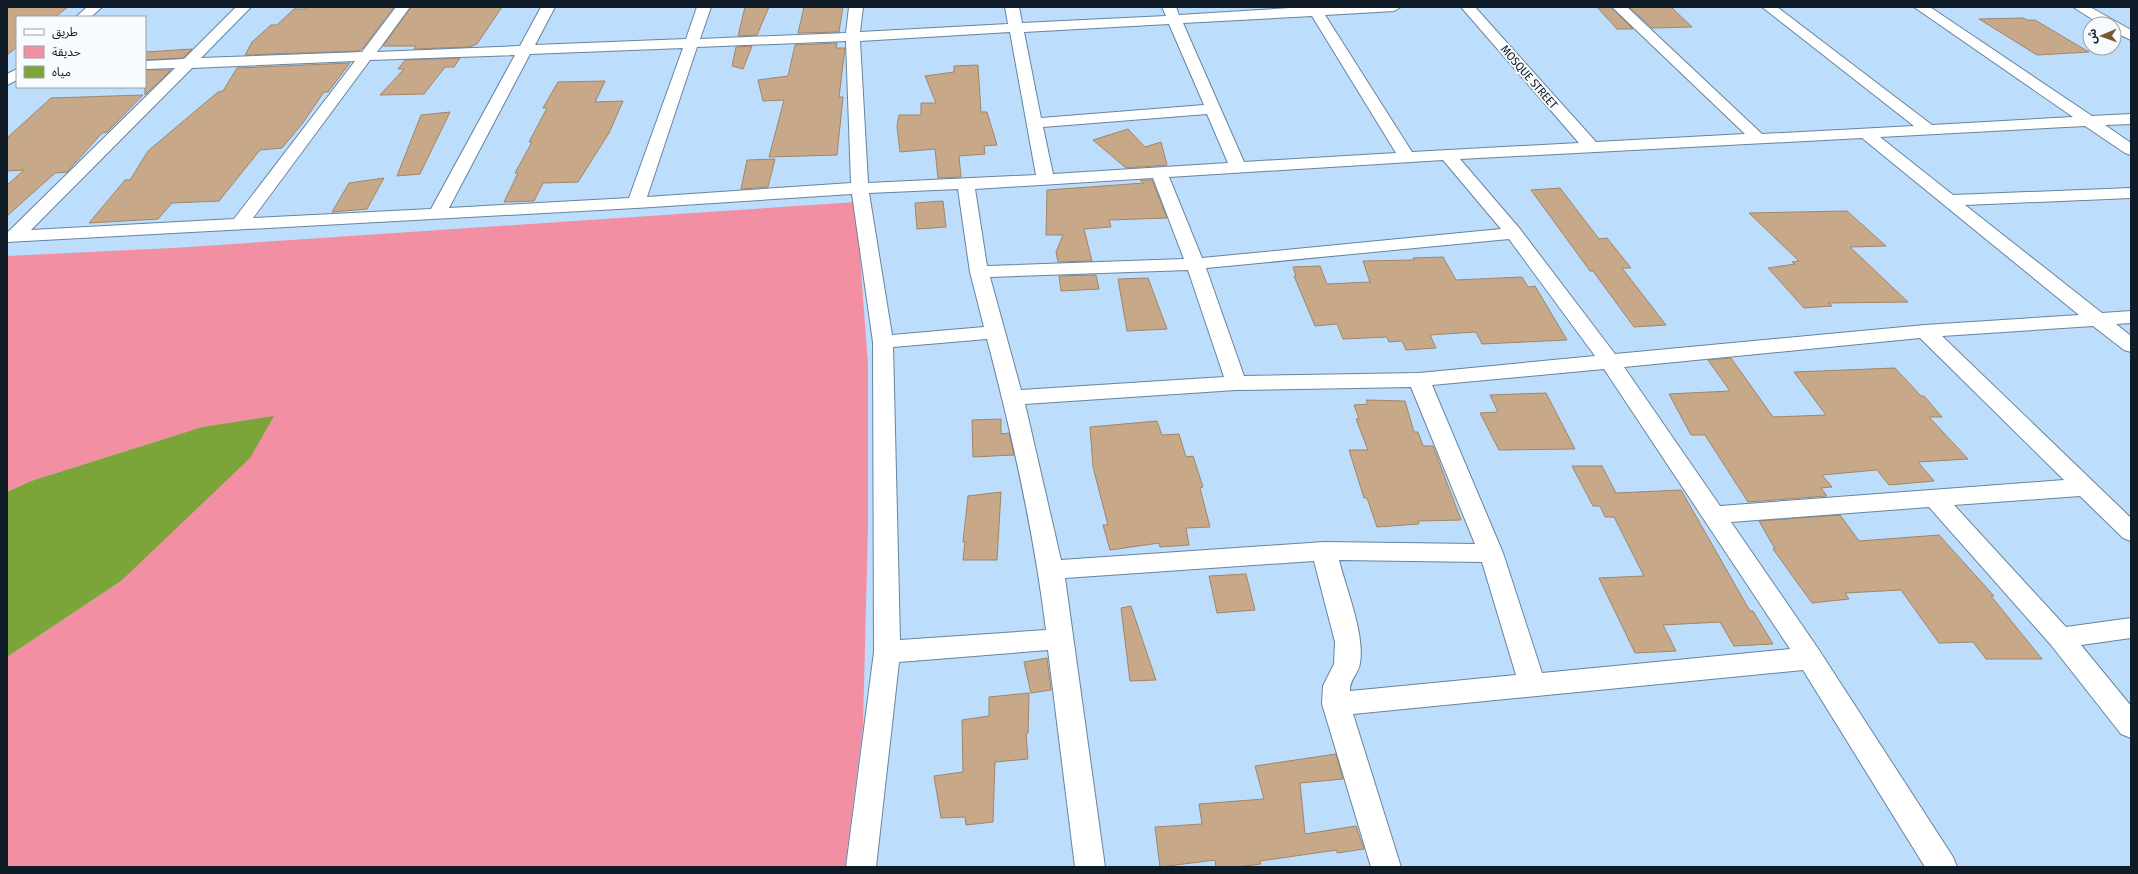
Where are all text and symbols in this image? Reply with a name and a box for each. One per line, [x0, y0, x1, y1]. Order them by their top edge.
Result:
legend [16, 16, 146, 88]
north arrow [2082, 16, 2122, 56]
text: طريق [52, 25, 78, 40]
text: ش [2086, 29, 2099, 44]
street label: MOSQUE STREET [1498, 42, 1561, 112]
text: حديقة [52, 45, 81, 59]
text: مياه [52, 65, 71, 79]

